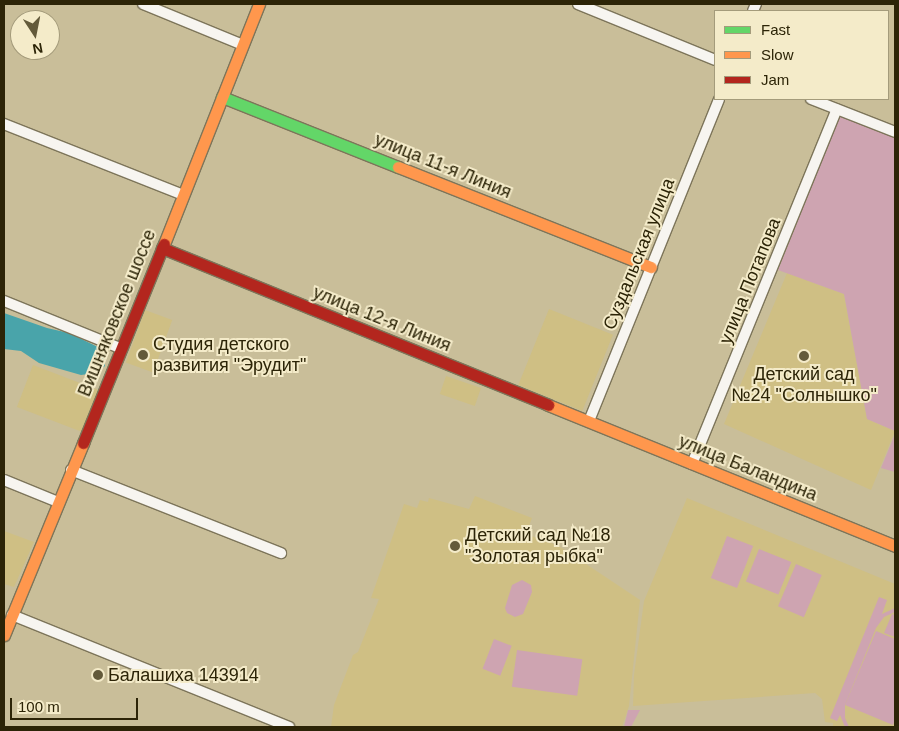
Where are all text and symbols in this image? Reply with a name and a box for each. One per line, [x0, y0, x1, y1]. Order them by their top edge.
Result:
north arrow [10, 10, 60, 60]
legend [714, 10, 889, 100]
text: Fast [761, 21, 790, 38]
text: N [31, 40, 44, 58]
text: Slow [761, 46, 794, 63]
text: Jam [761, 71, 789, 88]
street label: улица 11-я Линия [371, 129, 515, 203]
street label: Суздальская улица [599, 175, 679, 333]
street label: улица Потапова [715, 215, 785, 347]
street label: Вишняковское шоссе [74, 226, 160, 400]
street label: улица 12-я Линия [310, 281, 454, 357]
place label: Студия детского развития "Эрудит" [153, 334, 306, 376]
marker: Студия детского развития "Эрудит" [137, 349, 149, 361]
marker: Детский сад №24 "Солнышко" [798, 350, 810, 362]
place label: Детский сад №24 "Солнышко" [731, 364, 877, 406]
street label: улица Баландина [676, 430, 820, 506]
place label: Детский сад №18 "Золотая рыбка" [465, 525, 610, 568]
marker: Детский сад №18 "Золотая рыбка" [449, 540, 461, 552]
place label: Балашиха 143914 [108, 664, 259, 686]
marker: Балашиха 143914 [92, 669, 104, 681]
scale bar [12, 688, 140, 720]
text: 100 m [18, 698, 60, 715]

